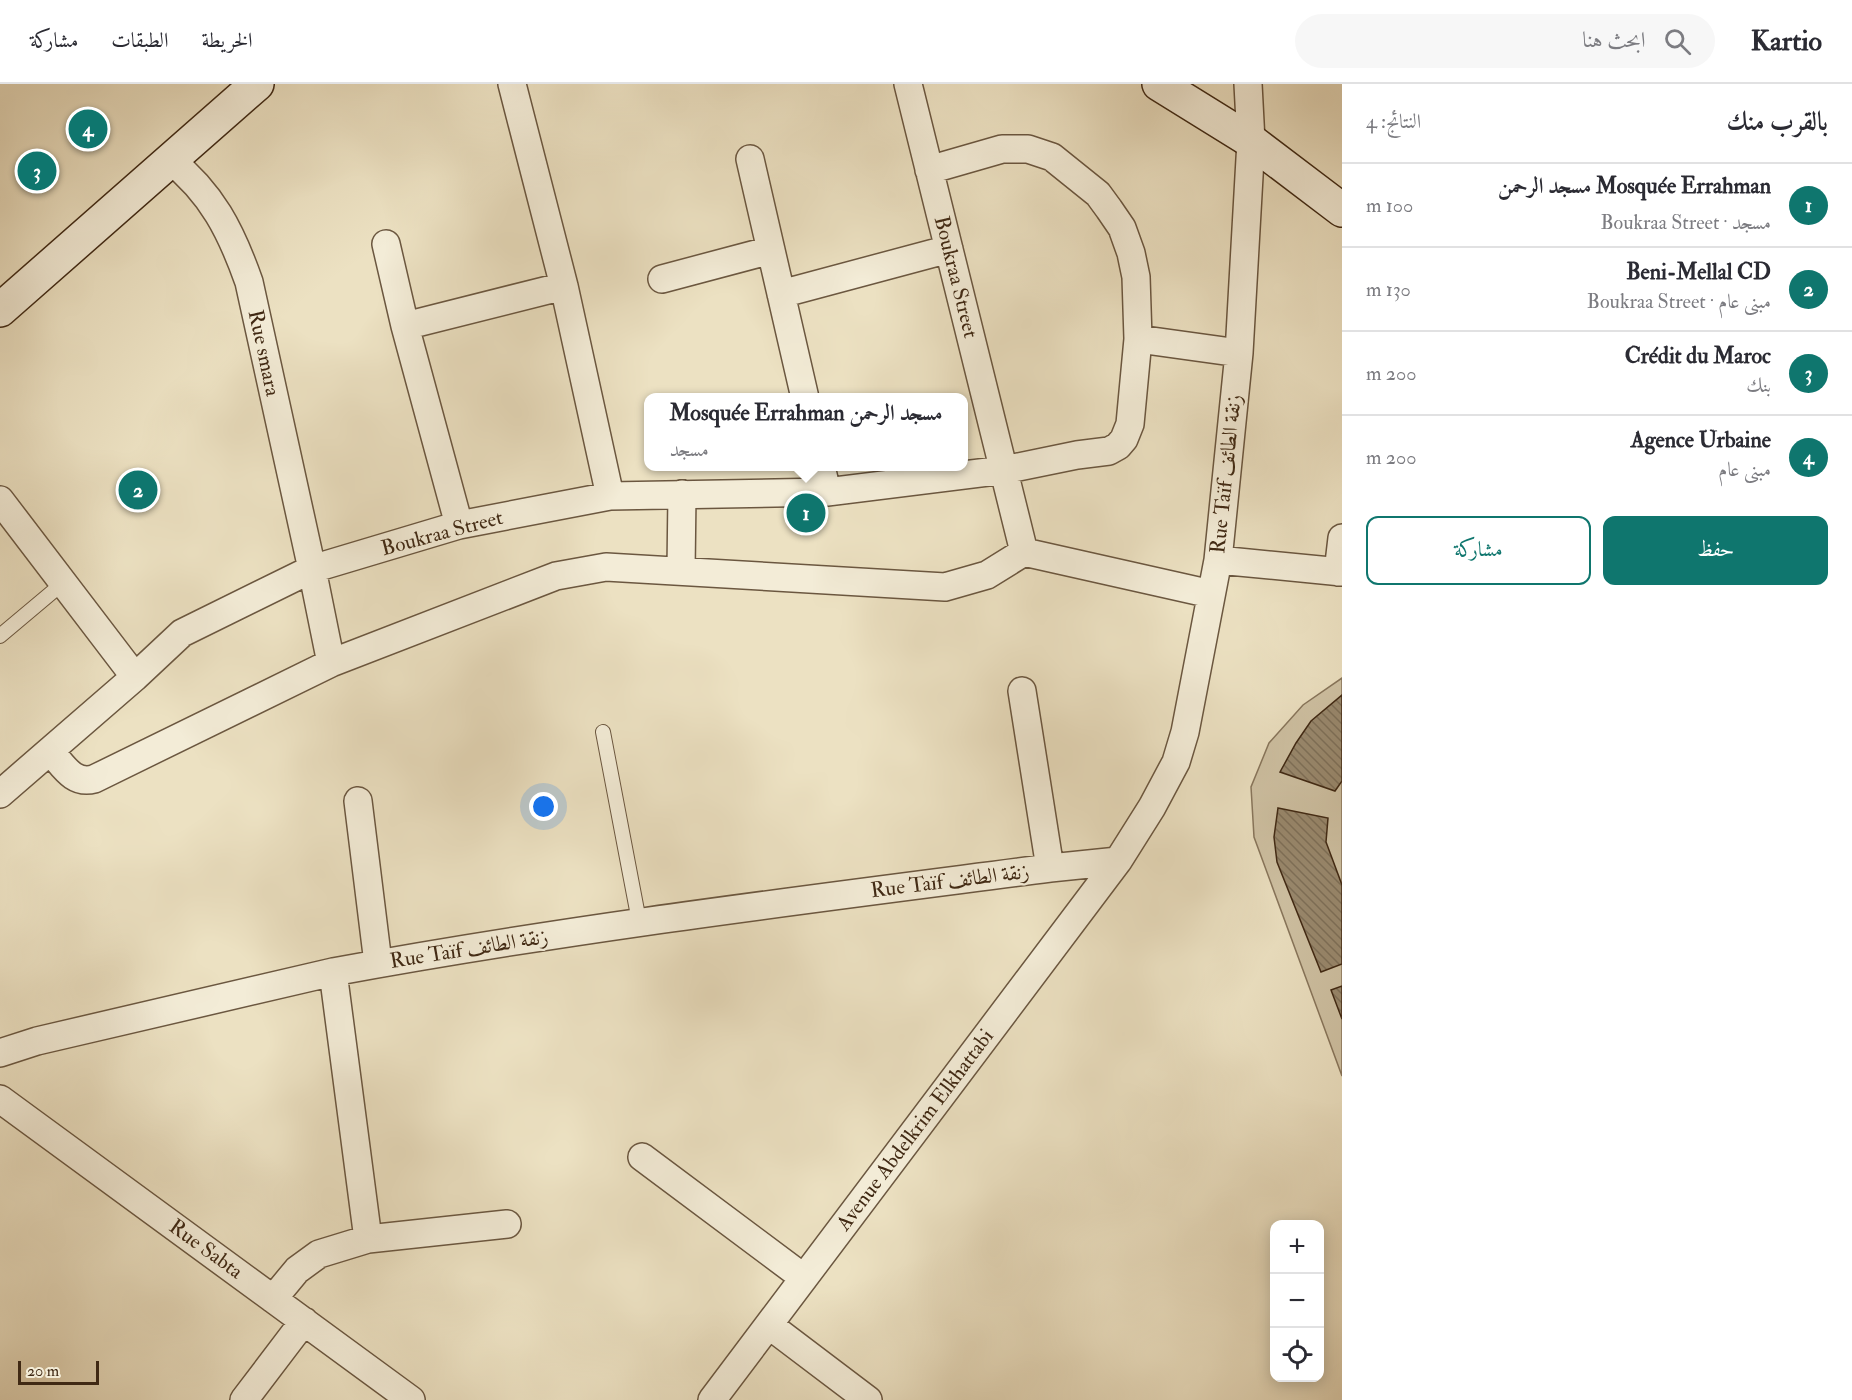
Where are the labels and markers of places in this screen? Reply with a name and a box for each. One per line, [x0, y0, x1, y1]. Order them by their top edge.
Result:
pin: 4 [68, 106, 107, 152]
pin: 3 [18, 148, 57, 194]
pin: 2 [118, 468, 158, 512]
pin: 1 [786, 490, 826, 536]

